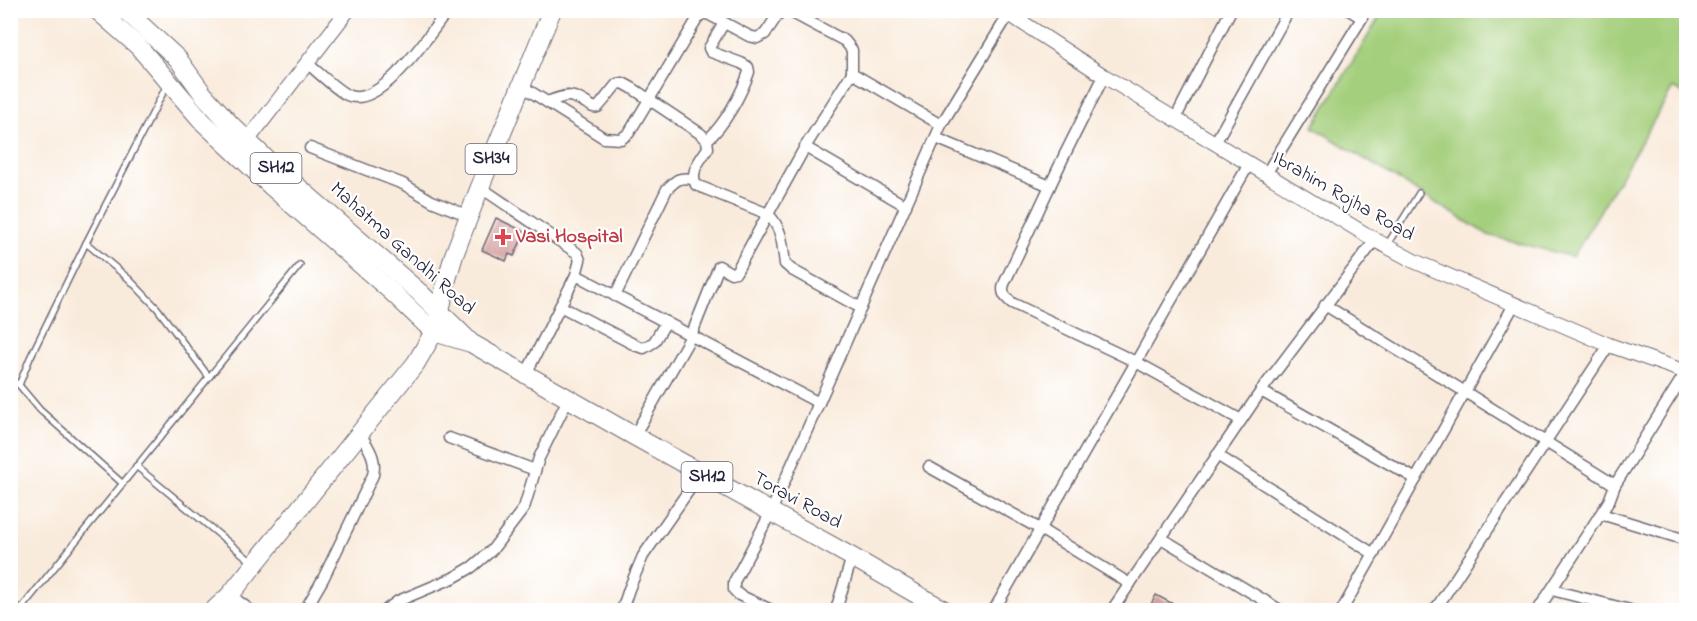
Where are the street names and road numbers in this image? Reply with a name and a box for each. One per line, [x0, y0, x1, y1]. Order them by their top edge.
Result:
road number: SH34 [466, 144, 516, 174]
street label: Ibrahim Rojha Road [1267, 145, 1419, 249]
road number: SH12 [250, 153, 302, 183]
street label: Mahatma Gandhi Road [323, 176, 481, 322]
road number: SH12 [682, 462, 732, 492]
street label: Toravi Road [747, 465, 847, 537]

